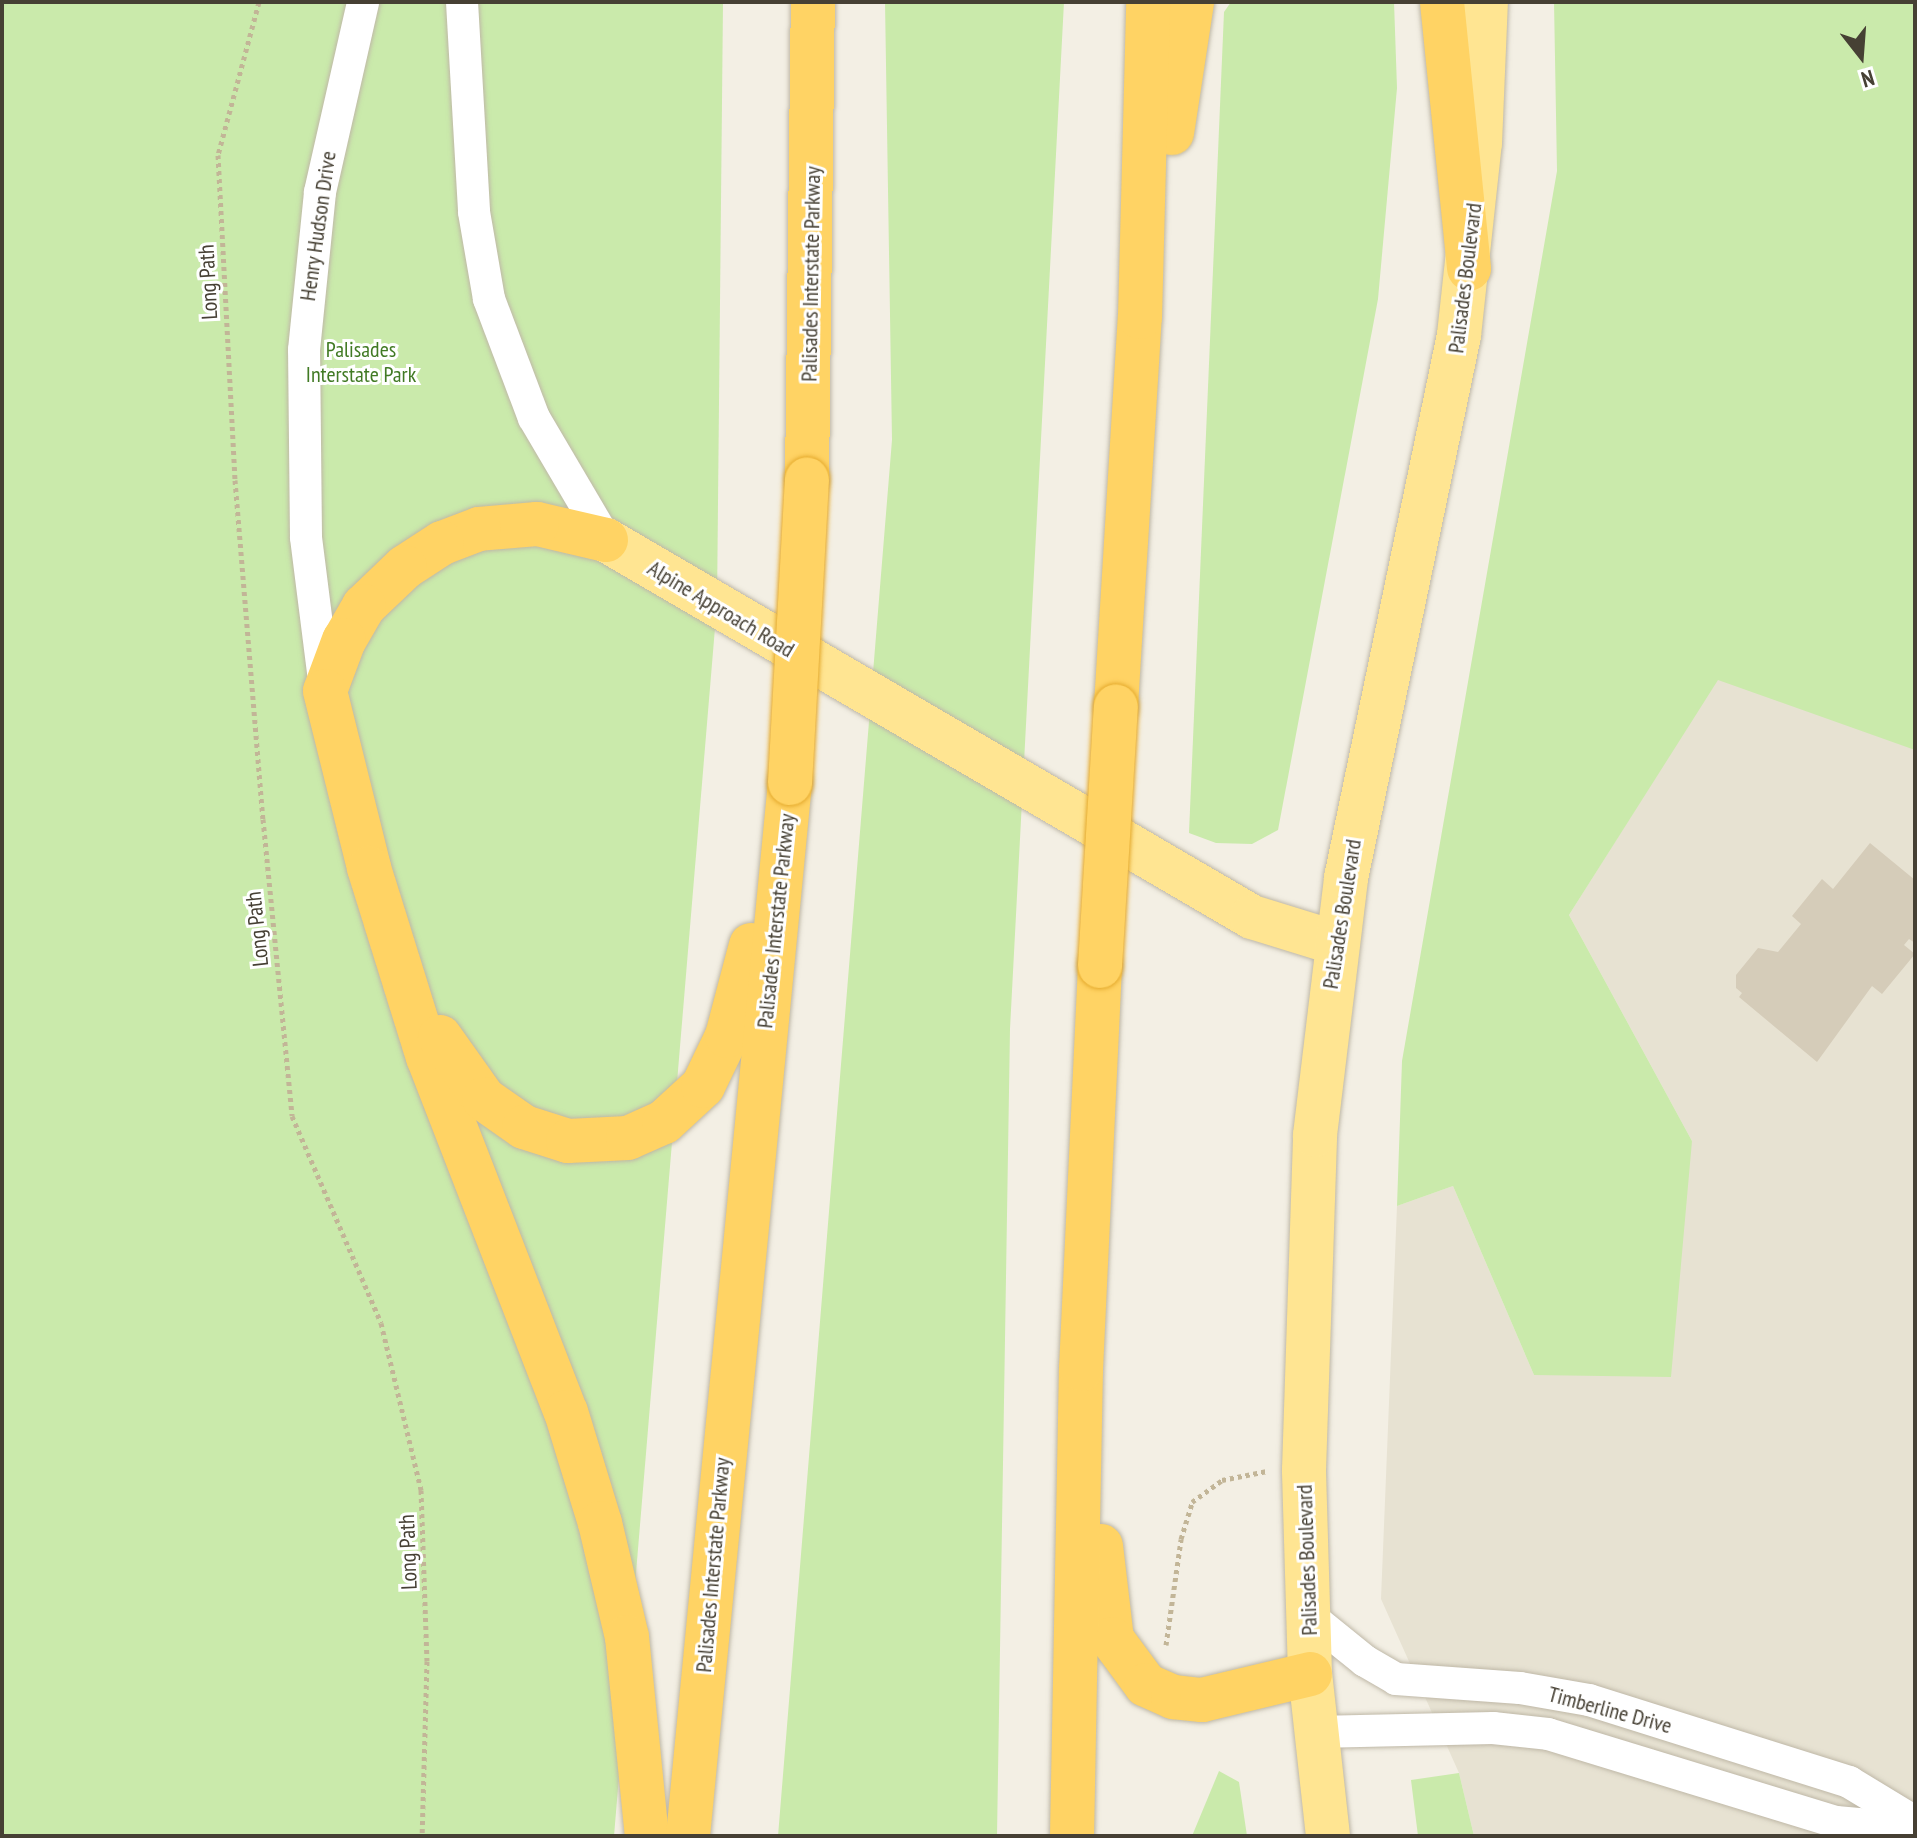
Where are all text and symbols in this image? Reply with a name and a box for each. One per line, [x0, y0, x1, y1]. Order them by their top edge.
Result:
north arrow [1821, 16, 1901, 96]
text: N [1858, 64, 1878, 94]
street label: Henry Hudson Drive [294, 149, 342, 303]
street label: Palisades Interstate Parkway [796, 166, 826, 382]
street label: Palisades Boulevard [1443, 201, 1487, 355]
street label: Long Path [193, 244, 223, 320]
park label: Palisades Interstate Park [306, 336, 416, 388]
street label: Alpine Approach Road [643, 555, 799, 663]
street label: Palisades Interstate Parkway [752, 813, 800, 1029]
street label: Palisades Boulevard [1317, 837, 1367, 991]
street label: Long Path [240, 890, 274, 968]
street label: Palisades Interstate Parkway [690, 1457, 736, 1673]
street label: Palisades Boulevard [1291, 1484, 1323, 1636]
street label: Long Path [393, 1514, 423, 1590]
street label: Timberline Drive [1545, 1681, 1675, 1739]

